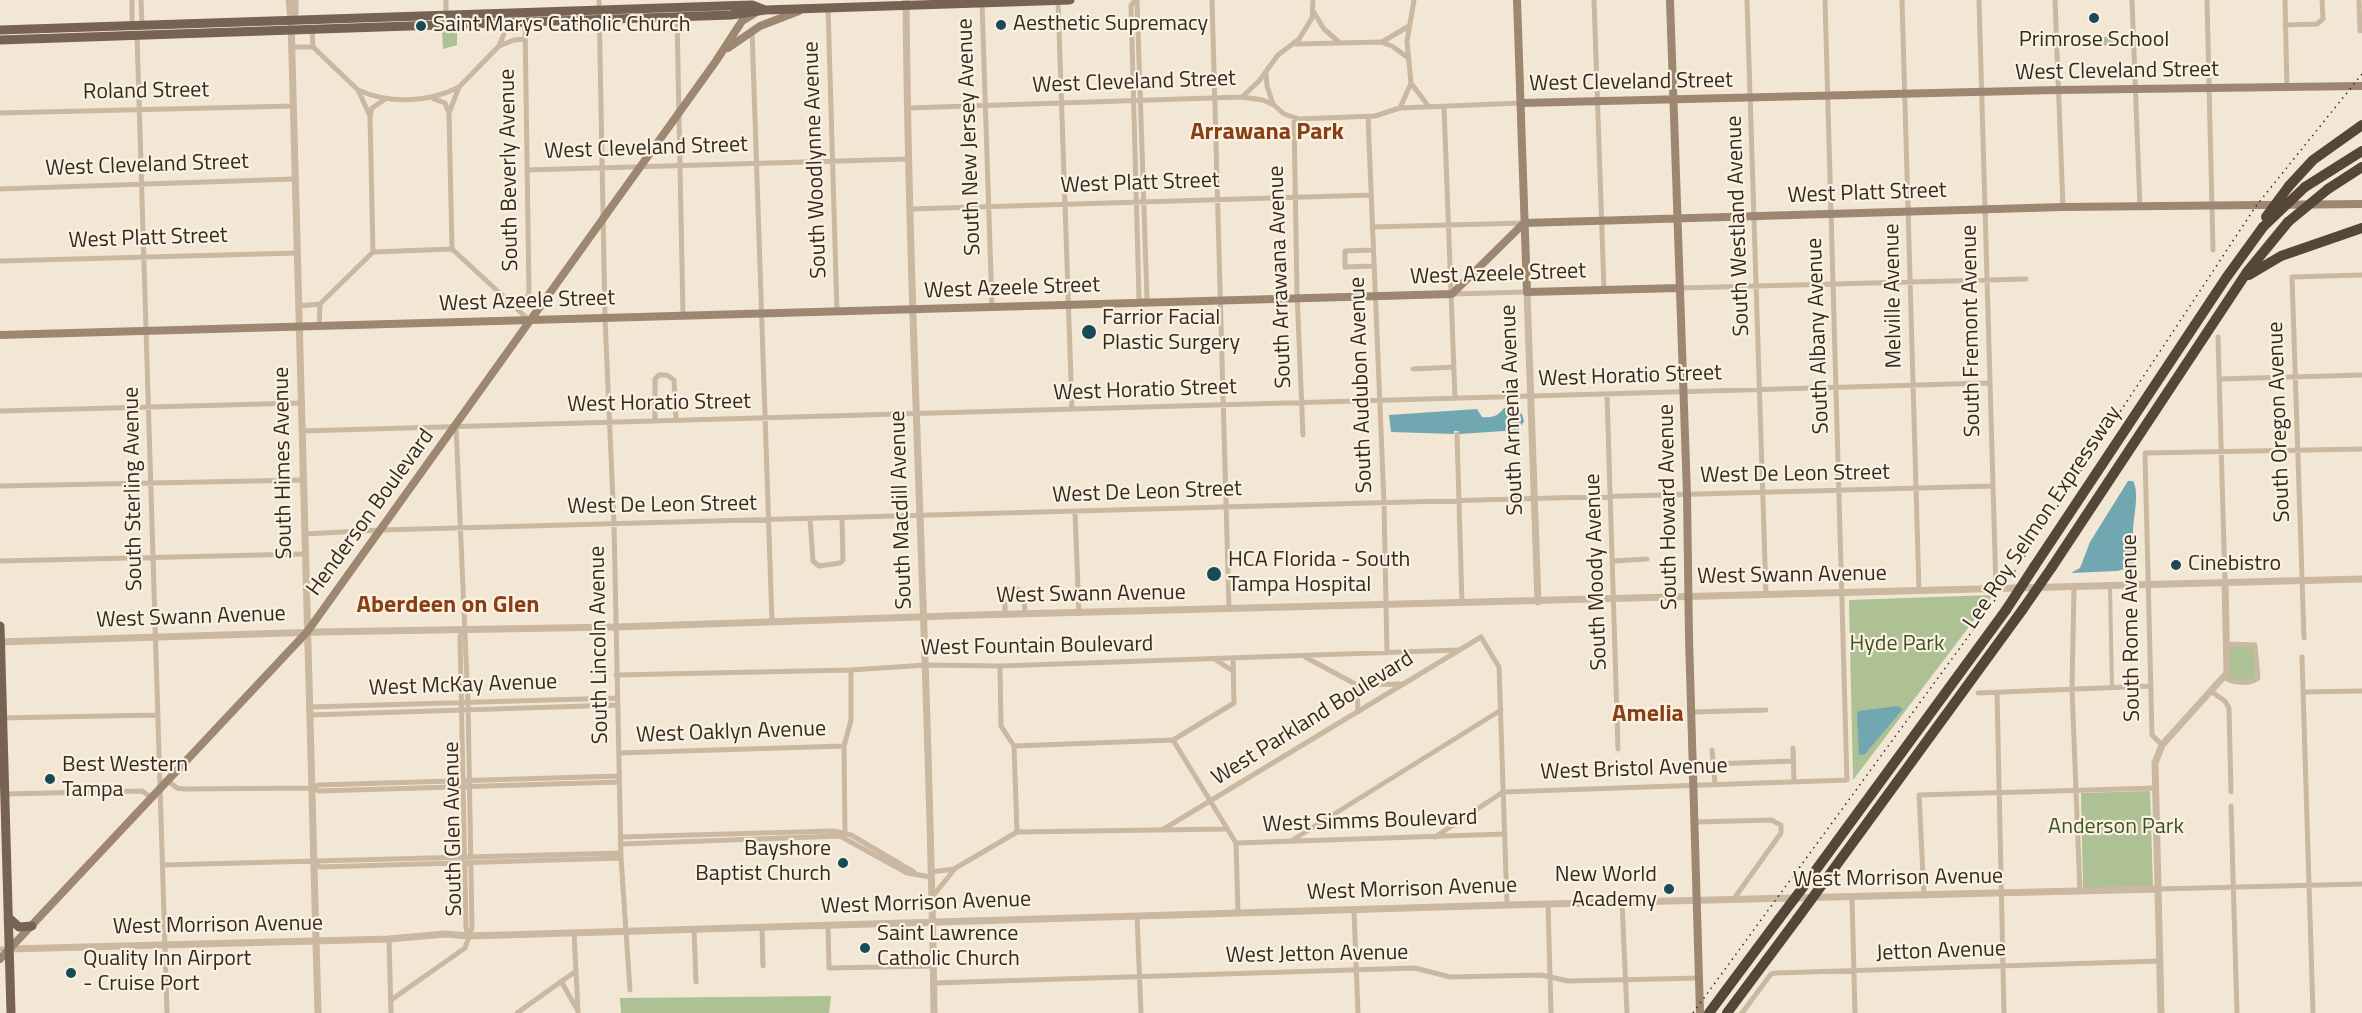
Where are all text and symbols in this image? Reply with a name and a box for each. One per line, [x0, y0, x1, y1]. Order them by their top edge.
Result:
marker: Primrose School [2087, 11, 2101, 25]
place label: Aesthetic Supremacy [1013, 12, 1208, 38]
place label: Saint Marys Catholic Church [433, 13, 690, 39]
street label: South New Jersey Avenue [953, 18, 987, 256]
marker: Aesthetic Supremacy [994, 18, 1008, 32]
marker: Saint Marys Catholic Church [414, 19, 428, 33]
place label: Primrose School [2019, 28, 2169, 54]
street label: South Woodlynne Avenue [799, 41, 833, 279]
street label: West Cleveland Street [2015, 57, 2219, 87]
street label: West Cleveland Street [1032, 66, 1236, 100]
street label: West Cleveland Street [1529, 68, 1733, 98]
street label: South Beverly Avenue [495, 69, 525, 271]
street label: Roland Street [83, 78, 209, 106]
street label: South Westland Avenue [1722, 115, 1756, 337]
district label: Arrawana Park [1190, 119, 1344, 147]
street label: West Cleveland Street [544, 132, 748, 166]
street label: West Cleveland Street [45, 149, 249, 183]
street label: South Arrawana Avenue [1264, 165, 1298, 389]
street label: West Platt Street [1060, 168, 1220, 200]
street label: West Platt Street [1787, 178, 1947, 210]
street label: West Platt Street [68, 223, 228, 255]
street label: Melville Avenue [1880, 223, 1908, 369]
street label: South Fremont Avenue [1957, 225, 1987, 437]
street label: South Albany Avenue [1802, 237, 1836, 435]
street label: West Azeele Street [1410, 259, 1586, 291]
street label: West Azeele Street [924, 273, 1100, 305]
street label: South Audubon Avenue [1345, 276, 1379, 494]
street label: West Azeele Street [439, 286, 615, 318]
street label: South Armenia Avenue [1496, 304, 1530, 516]
place label: Farrior Facial Plastic Surgery [1102, 306, 1240, 358]
street label: South Oregon Avenue [2263, 321, 2297, 523]
marker: Farrior Facial Plastic Surgery [1080, 323, 1098, 341]
street label: West Horatio Street [1538, 361, 1722, 393]
street label: South Himes Avenue [269, 366, 299, 560]
street label: West Horatio Street [1053, 375, 1237, 407]
street label: South Sterling Avenue [119, 387, 149, 591]
street label: West Horatio Street [567, 389, 751, 419]
street label: Lee Roy Selmon Expressway [1958, 401, 2128, 635]
street label: South Howard Avenue [1654, 404, 1684, 610]
street label: South Macdill Avenue [885, 410, 919, 610]
street label: Henderson Boulevard [302, 424, 440, 602]
street label: West De Leon Street [1700, 460, 1890, 490]
street label: South Moody Avenue [1580, 473, 1614, 671]
street label: West De Leon Street [1052, 476, 1242, 510]
street label: West De Leon Street [567, 491, 757, 521]
street label: South Rome Avenue [2117, 534, 2147, 722]
street label: South Lincoln Avenue [585, 546, 615, 744]
place label: HCA Florida - South Tampa Hospital [1228, 548, 1410, 600]
place label: Cinebistro [2188, 552, 2281, 578]
marker: Cinebistro [2169, 558, 2183, 572]
street label: West Swann Avenue [1697, 561, 1887, 591]
marker: HCA Florida - South Tampa Hospital [1205, 565, 1223, 583]
street label: West Swann Avenue [996, 580, 1186, 610]
district label: Aberdeen on Glen [357, 592, 539, 620]
street label: West Swann Avenue [96, 601, 286, 635]
street label: West Fountain Boulevard [920, 632, 1154, 662]
park label: Hyde Park [1850, 632, 1944, 658]
street label: West Parkland Boulevard [1207, 646, 1419, 792]
street label: West McKay Avenue [368, 670, 558, 702]
district label: Amelia [1612, 701, 1684, 729]
street label: West Oaklyn Avenue [635, 716, 827, 750]
street label: South Glen Avenue [439, 741, 469, 917]
place label: Best Western Tampa [62, 753, 188, 804]
street label: West Bristol Avenue [1540, 754, 1728, 786]
marker: Best Western Tampa [43, 772, 57, 786]
street label: West Simms Boulevard [1262, 805, 1478, 839]
park label: Anderson Park [2048, 815, 2184, 841]
place label: Bayshore Baptist Church [695, 837, 831, 888]
marker: Bayshore Baptist Church [836, 856, 850, 870]
place label: New World Academy [1555, 863, 1657, 914]
street label: West Morrison Avenue [1793, 864, 2003, 894]
street label: West Morrison Avenue [1306, 873, 1518, 907]
marker: New World Academy [1662, 882, 1676, 896]
street label: West Morrison Avenue [820, 887, 1032, 921]
street label: West Morrison Avenue [113, 911, 323, 941]
place label: Saint Lawrence Catholic Church [877, 922, 1020, 974]
street label: Jetton Avenue [1876, 937, 2006, 967]
street label: West Jetton Avenue [1225, 940, 1409, 970]
marker: Saint Lawrence Catholic Church [858, 941, 872, 955]
place label: Quality Inn Airport - Cruise Port [83, 947, 251, 998]
marker: Quality Inn Airport - Cruise Port [64, 966, 78, 980]

